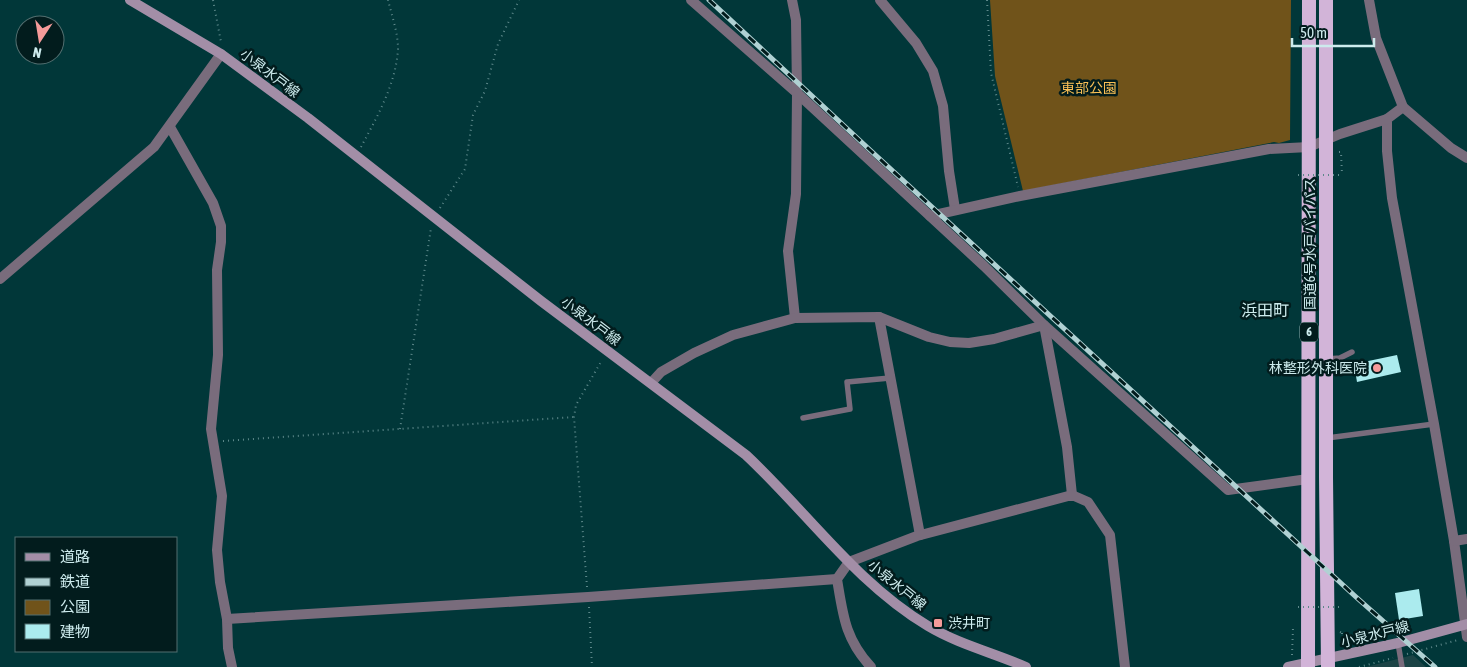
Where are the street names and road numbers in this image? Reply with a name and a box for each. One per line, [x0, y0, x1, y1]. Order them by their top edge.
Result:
street label: 小泉水戸線 [237, 46, 303, 100]
street label: 国道6号水戸バイパス [1302, 178, 1318, 310]
street label: 小泉水戸線 [558, 294, 624, 348]
road number: 6 [1300, 322, 1318, 342]
street label: 小泉水戸線 [865, 557, 929, 613]
street label: 小泉水戸線 [1339, 618, 1411, 650]

